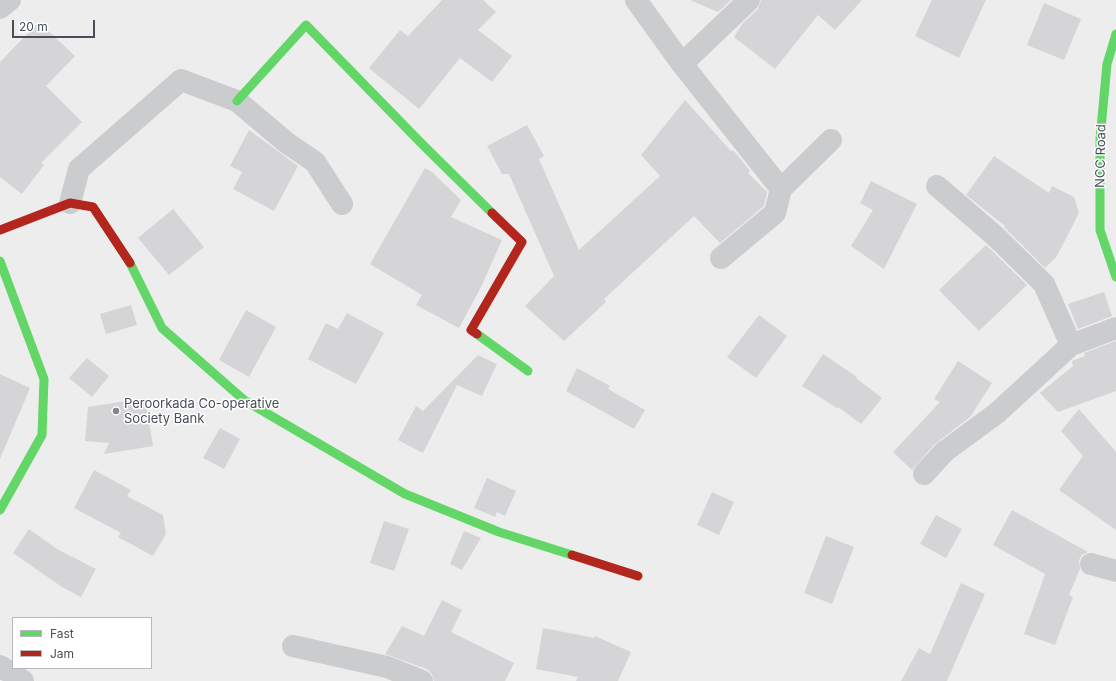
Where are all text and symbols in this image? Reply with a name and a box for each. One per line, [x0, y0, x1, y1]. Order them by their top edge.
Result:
scale bar [14, 12, 97, 38]
text: 20 m [19, 19, 48, 34]
street label: NCC Road [1093, 124, 1109, 188]
place label: Peroorkada Co-operative Society Bank [124, 396, 279, 427]
marker: Peroorkada Co-operative Society Bank [111, 406, 121, 416]
legend [12, 617, 152, 669]
text: Fast [50, 626, 74, 641]
text: Jam [50, 646, 74, 661]

